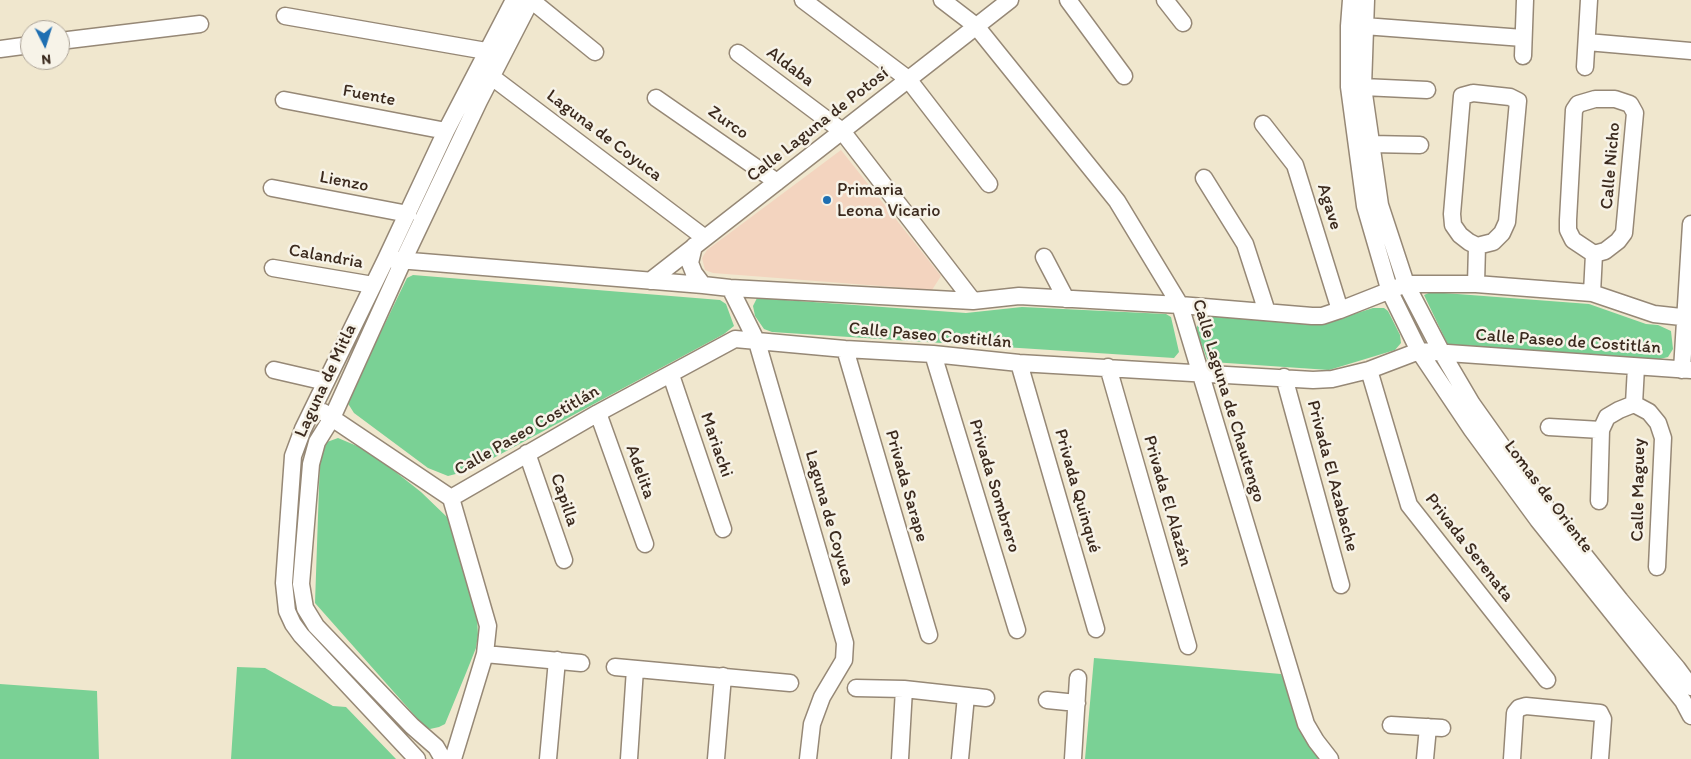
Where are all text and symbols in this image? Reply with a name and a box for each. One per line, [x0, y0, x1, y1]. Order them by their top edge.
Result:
north arrow [20, 20, 70, 70]
street label: Aldaba [762, 42, 818, 92]
text: N [41, 51, 52, 68]
street label: Calle Laguna de Potosí [743, 63, 893, 187]
street label: Fuente [341, 80, 397, 112]
street label: Laguna de Coyuca [542, 85, 666, 187]
street label: Zurco [704, 101, 752, 145]
street label: Calle Nicho [1596, 122, 1626, 210]
street label: Lienzo [318, 167, 370, 197]
place label: Primaria Leona Vicario [837, 179, 940, 222]
street label: Agave [1312, 181, 1346, 233]
marker: Primaria Leona Vicario [821, 194, 833, 206]
street label: Calandria [287, 240, 365, 274]
street label: Calle Laguna de Chautengo [1187, 297, 1269, 505]
street label: Calle Paseo Costitlán [848, 318, 1012, 354]
street label: Laguna de Mitla [290, 321, 362, 441]
street label: Calle Paseo de Costitlán [1474, 325, 1662, 359]
street label: Calle Paseo Costitlán [451, 381, 603, 481]
street label: Privada El Azabache [1301, 398, 1363, 554]
street label: Mariachi [695, 410, 737, 480]
street label: Privada Sombrero [963, 417, 1025, 555]
street label: Privada Quinqué [1049, 427, 1105, 555]
street label: Privada Sarape [880, 428, 932, 544]
street label: Privada El Alazán [1138, 433, 1196, 569]
street label: Lomas de Oriente [1499, 436, 1597, 558]
street label: Calle Maguey [1627, 438, 1651, 542]
street label: Adelita [620, 442, 660, 502]
street label: Laguna de Coyuca [799, 448, 859, 588]
street label: Capilla [545, 471, 583, 529]
street label: Privada Serenata [1420, 489, 1518, 607]

